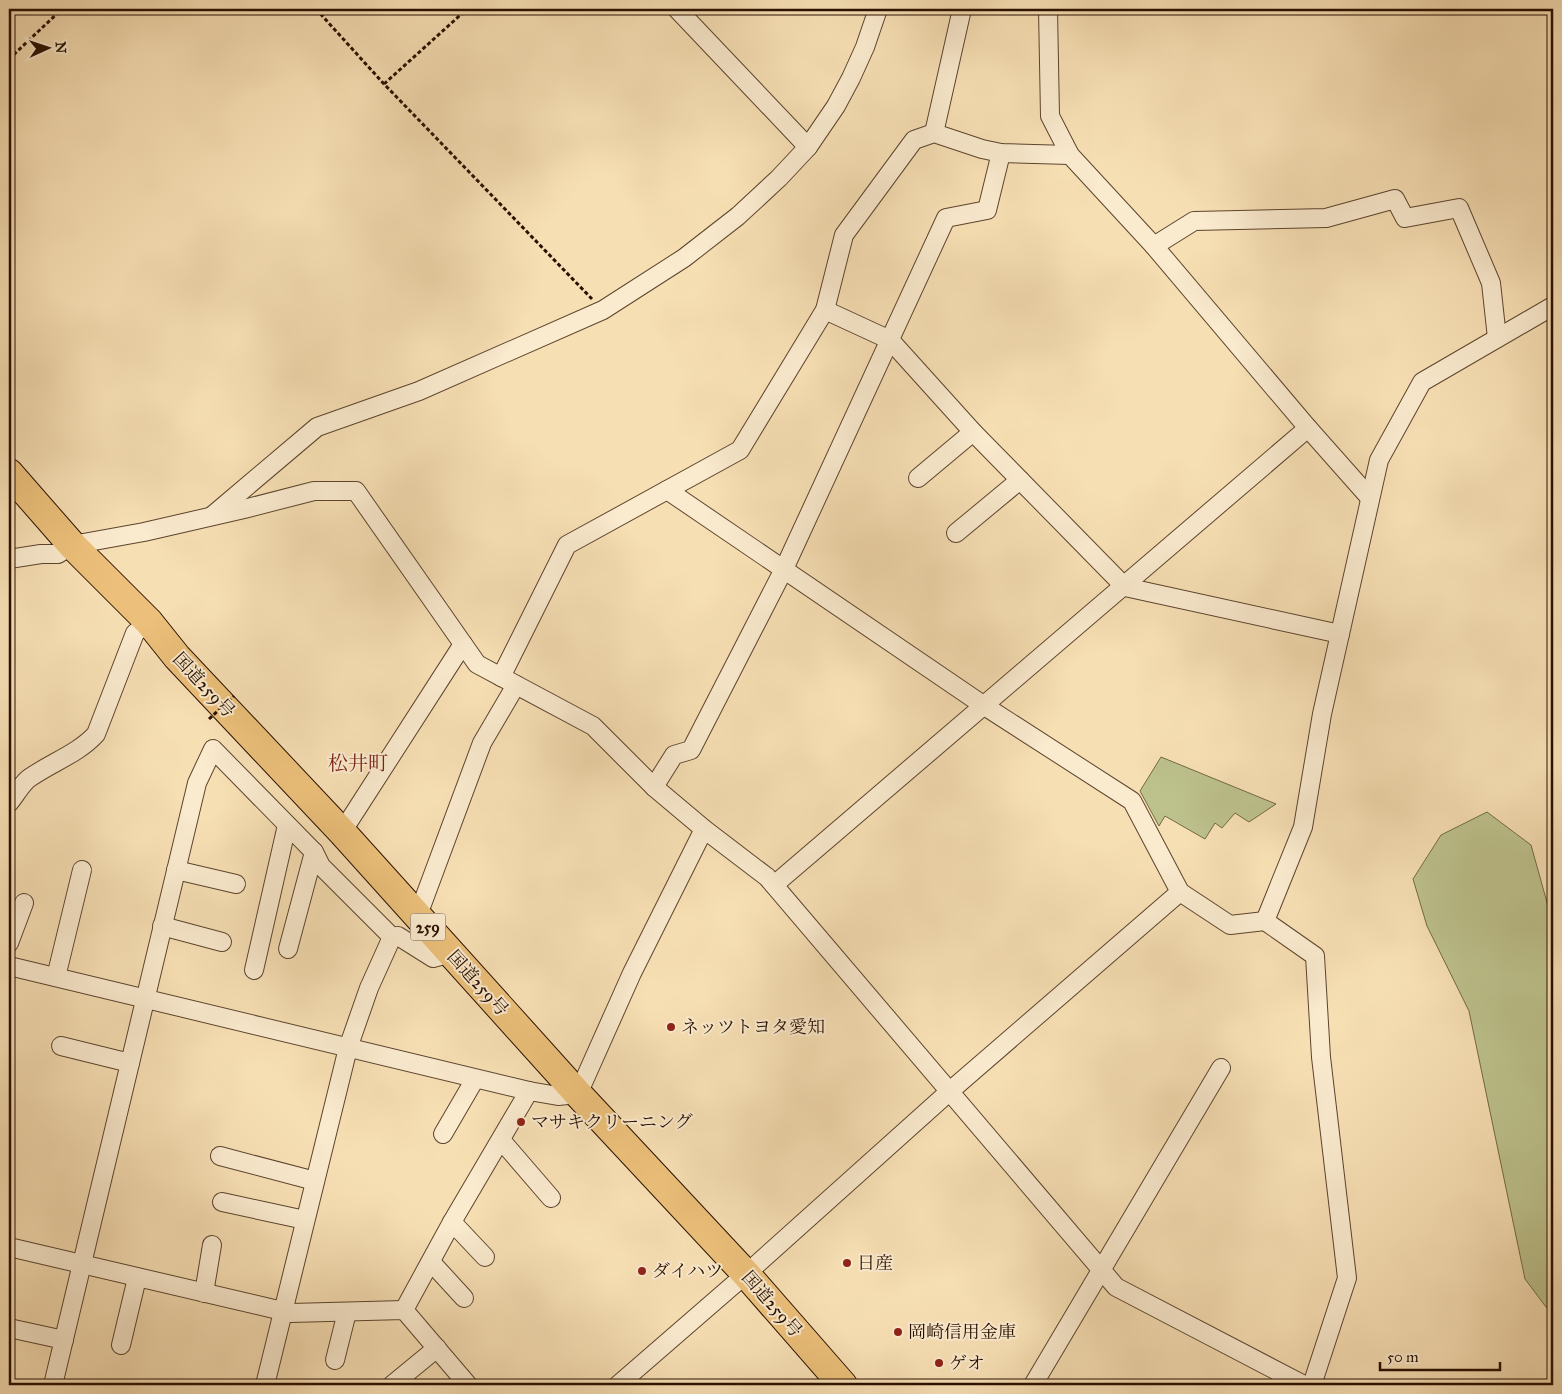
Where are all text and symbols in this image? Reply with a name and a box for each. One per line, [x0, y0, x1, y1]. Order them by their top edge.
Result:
north arrow [22, 22, 72, 72]
text: N [52, 41, 69, 54]
street label: 国道259号 [168, 648, 240, 722]
district label: 松井町 [328, 751, 388, 775]
road number: 259 [410, 914, 446, 940]
street label: 国道259号 [443, 946, 513, 1020]
place label: ネッツトヨタ愛知 [681, 1016, 825, 1038]
marker: ネッツトヨタ愛知 [665, 1021, 677, 1033]
place label: マサキクリーニング [531, 1111, 693, 1133]
marker: マサキクリーニング [515, 1116, 527, 1128]
place label: 日産 [857, 1252, 893, 1274]
marker: 日産 [841, 1257, 853, 1269]
place label: ダイハツ [652, 1260, 723, 1282]
marker: ダイハツ [636, 1265, 648, 1277]
street label: 国道259号 [737, 1266, 807, 1342]
place label: 岡崎信用金庫 [908, 1321, 1016, 1343]
marker: 岡崎信用金庫 [892, 1326, 904, 1338]
scale bar [1380, 1339, 1500, 1371]
text: 50 m [1387, 1348, 1419, 1366]
place label: ゲオ [949, 1352, 985, 1374]
marker: ゲオ [933, 1357, 945, 1369]

